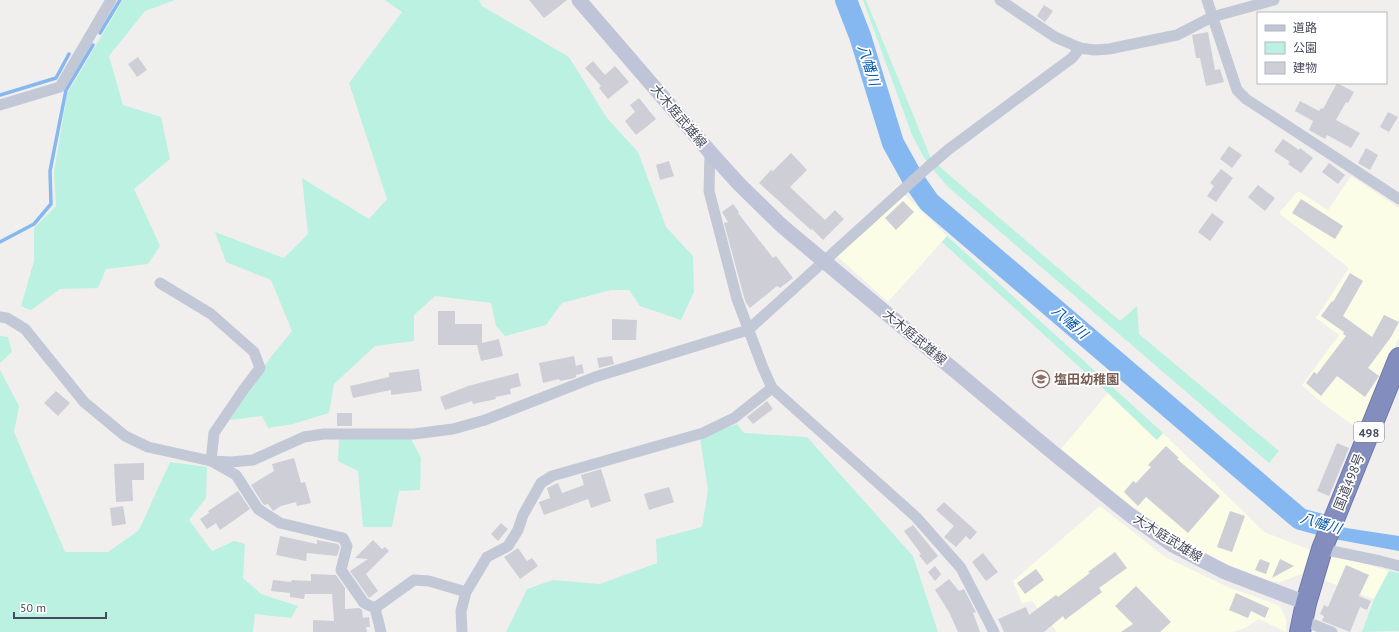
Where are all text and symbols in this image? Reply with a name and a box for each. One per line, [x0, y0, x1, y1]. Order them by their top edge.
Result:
legend [1257, 12, 1387, 84]
text: 道路 [1293, 20, 1317, 35]
text: 公園 [1293, 40, 1317, 55]
water label: 八幡川 [854, 42, 884, 90]
text: 建物 [1293, 60, 1317, 75]
street label: 大木庭武雄線 [647, 81, 711, 151]
water label: 八幡川 [1048, 301, 1093, 344]
street label: 大木庭武雄線 [880, 305, 950, 369]
school or university icon: 塩田幼稚園 [1031, 369, 1051, 389]
place label: 塩田幼稚園 [1054, 371, 1119, 388]
road number: 498 [1354, 422, 1384, 442]
street label: 国道498号 [1330, 451, 1368, 513]
water label: 八幡川 [1298, 508, 1346, 538]
street label: 大木庭武雄線 [1130, 510, 1206, 566]
scale bar [14, 594, 106, 620]
text: 50 m [20, 600, 46, 615]

